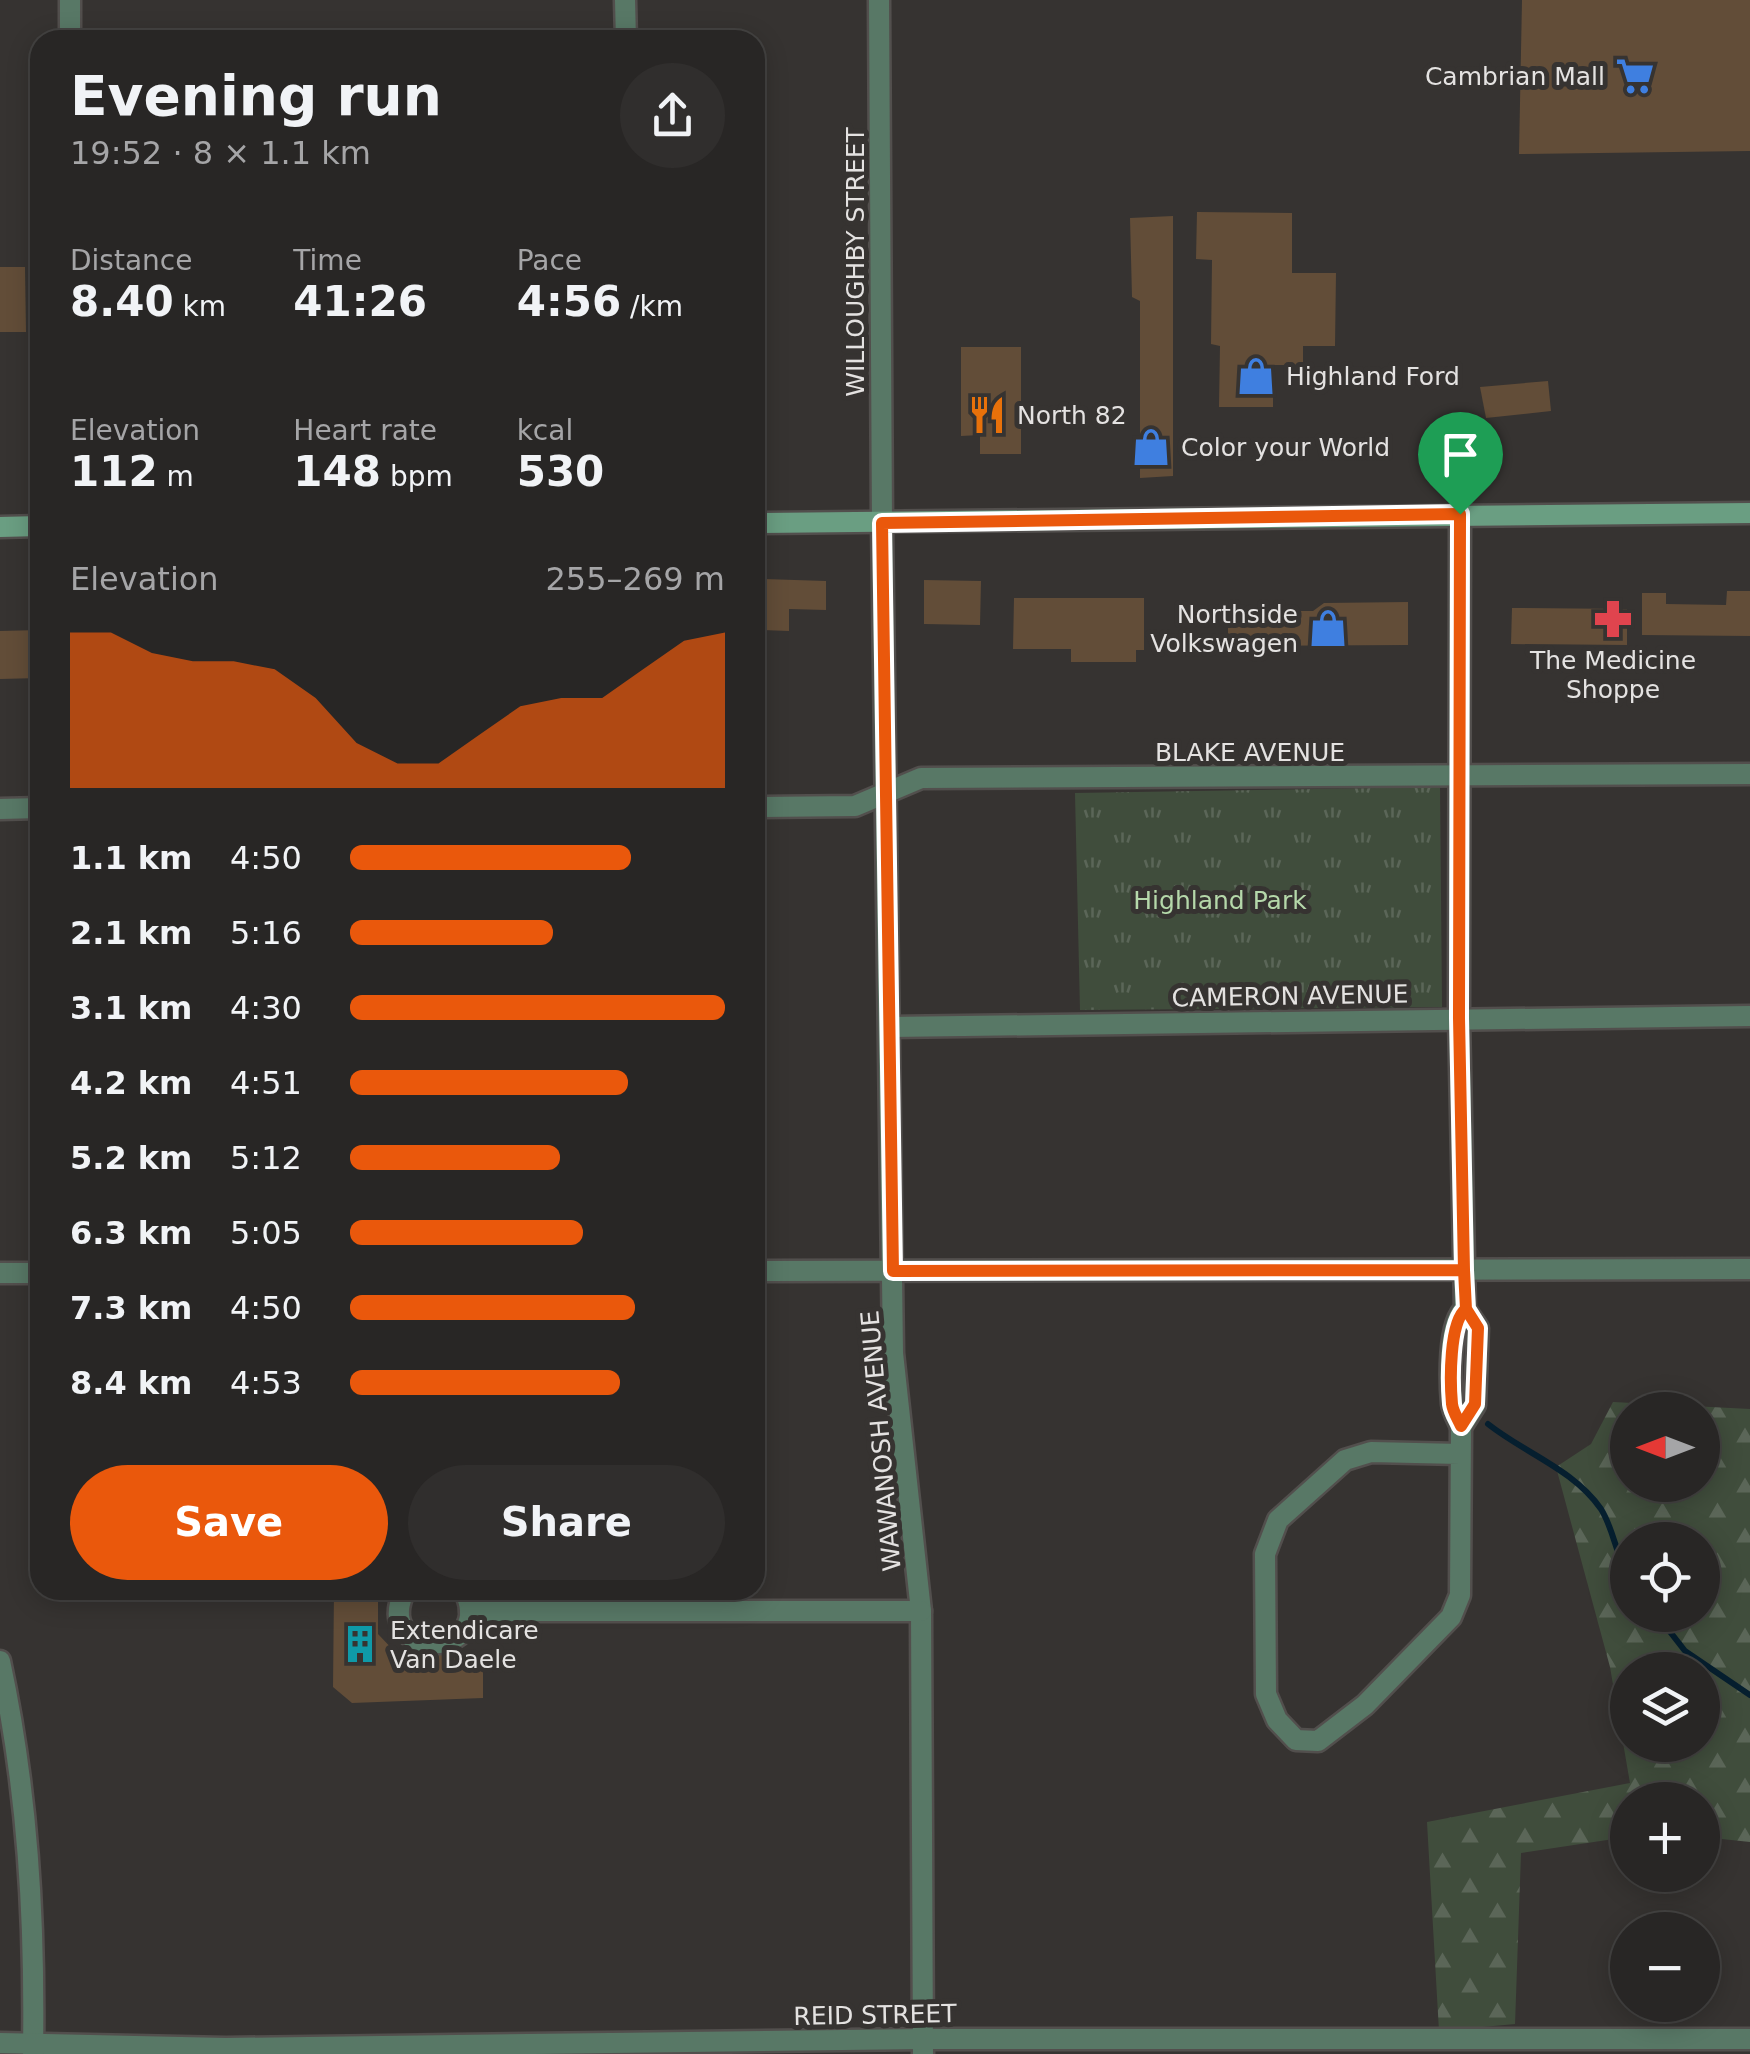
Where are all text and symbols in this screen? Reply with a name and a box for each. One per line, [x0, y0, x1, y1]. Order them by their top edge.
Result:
supermarket icon: Cambrian Mall [1614, 55, 1656, 97]
place label: Cambrian Mall [1425, 62, 1605, 91]
button: share [620, 63, 725, 168]
text: Evening run [70, 64, 442, 128]
street label: WILLOUGHBY STREET [841, 126, 870, 397]
text: 19:52 · 8 × 1.1 km [70, 134, 371, 172]
text: Distance [70, 244, 192, 277]
text: Time [293, 244, 362, 277]
text: Pace [517, 244, 582, 277]
text: 8.40 [70, 277, 174, 326]
text: 41:26 [293, 277, 427, 326]
text: 4:56 [517, 277, 621, 326]
text: km [174, 290, 226, 323]
text: /km [621, 290, 683, 323]
shop icon: Highland Ford [1235, 355, 1277, 397]
place label: Highland Ford [1286, 362, 1460, 391]
restaurant icon: North 82 [966, 394, 1008, 436]
place label: North 82 [1017, 401, 1127, 430]
pin [1418, 412, 1503, 515]
text: Elevation [70, 414, 200, 447]
text: Heart rate [293, 414, 437, 447]
text: kcal [517, 414, 573, 447]
shop icon: Color your World [1130, 426, 1172, 468]
icon: arrive [1433, 427, 1488, 482]
place label: Color your World [1181, 433, 1390, 462]
text: 112 [70, 447, 158, 496]
text: 148 [293, 447, 381, 496]
text: 530 [517, 447, 604, 496]
text: m [158, 460, 194, 493]
text: bpm [381, 460, 453, 493]
text: Elevation [70, 560, 219, 598]
text: 255–269 m [546, 560, 725, 598]
pharmacy icon: The Medicine Shoppe [1592, 598, 1634, 640]
place label: Northside Volkswagen [1150, 600, 1298, 658]
shop icon: Northside Volkswagen [1307, 607, 1349, 649]
place label: The Medicine Shoppe [1529, 646, 1696, 704]
street label: BLAKE AVENUE [1155, 738, 1345, 767]
text: 1.1 km [70, 839, 192, 877]
text: 4:50 [230, 839, 302, 877]
park label: Highland Park [1133, 886, 1307, 915]
text: 2.1 km [70, 914, 192, 952]
text: 5:16 [230, 914, 302, 952]
street label: CAMERON AVENUE [1171, 979, 1409, 1013]
text: 3.1 km [70, 989, 192, 1027]
text: 4:30 [230, 989, 302, 1027]
text: 4.2 km [70, 1064, 192, 1102]
text: 4:51 [230, 1064, 302, 1102]
text: 5.2 km [70, 1139, 192, 1177]
text: 5:12 [230, 1139, 302, 1177]
text: 6.3 km [70, 1214, 192, 1252]
text: 5:05 [230, 1214, 302, 1252]
text: 7.3 km [70, 1289, 192, 1327]
text: 4:50 [230, 1289, 302, 1327]
street label: WAWANOSH AVENUE [855, 1309, 907, 1573]
text: 8.4 km [70, 1364, 192, 1402]
text: 4:53 [230, 1364, 302, 1402]
north arrow [1610, 1392, 1720, 1502]
map controls [1610, 1392, 1720, 2022]
button: Save [70, 1465, 388, 1580]
button: Share [408, 1465, 725, 1580]
button: locate [1610, 1522, 1720, 1632]
place label: Extendicare Van Daele [390, 1616, 539, 1674]
building icon: Extendicare Van Daele [339, 1623, 381, 1665]
button: layers [1610, 1652, 1720, 1762]
button: + [1610, 1782, 1720, 1892]
button: − [1610, 1912, 1720, 2022]
street label: REID STREET [793, 1999, 958, 2031]

